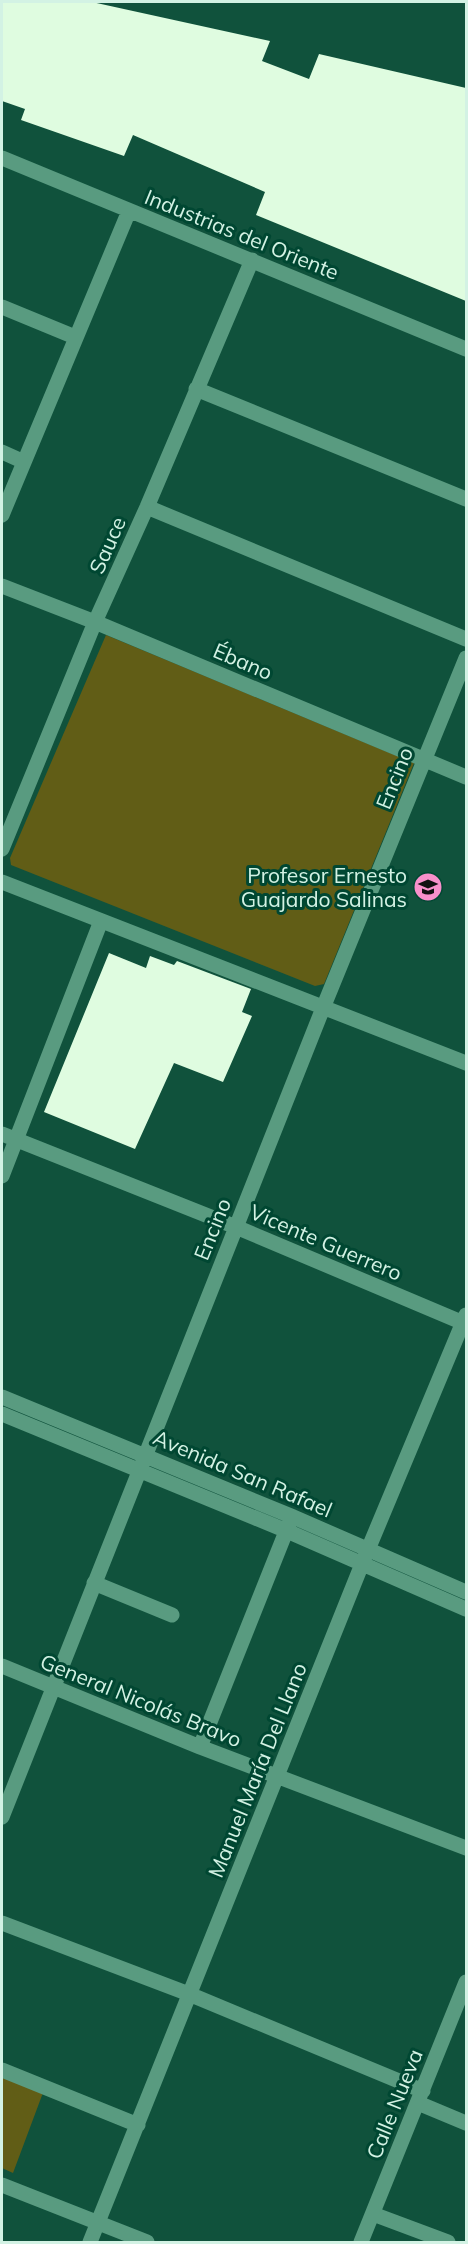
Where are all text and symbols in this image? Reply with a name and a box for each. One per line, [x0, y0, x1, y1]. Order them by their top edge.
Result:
street label: Industrias del Oriente [141, 183, 343, 285]
street label: Sauce [83, 513, 131, 577]
street label: Ébano [209, 637, 277, 685]
street label: Encino [370, 743, 418, 813]
place label: Profesor Ernesto Guajardo Salinas [241, 862, 407, 912]
school or university icon: Profesor Ernesto Guajardo Salinas [412, 871, 444, 903]
street label: Encino [188, 1194, 236, 1264]
street label: Vicente Guerrero [246, 1198, 406, 1286]
street label: Avenida San Rafael [150, 1424, 336, 1522]
street label: General Nicolás Bravo [37, 1648, 245, 1752]
street label: Manuel María Del Llano [202, 1659, 312, 1881]
street label: Calle Nueva [360, 2045, 428, 2163]

